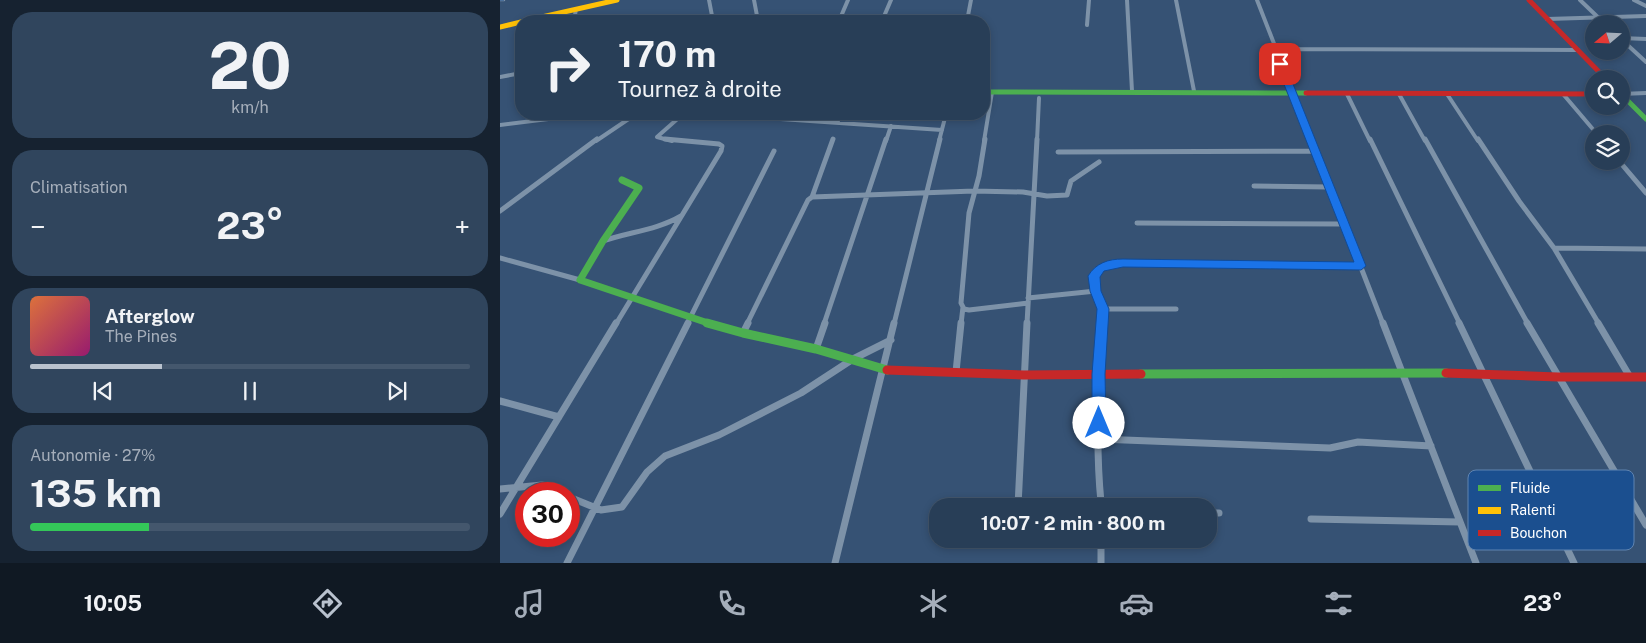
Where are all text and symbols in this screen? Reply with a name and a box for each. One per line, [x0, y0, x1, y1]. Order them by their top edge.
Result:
north arrow [1585, 15, 1630, 60]
map controls [1585, 15, 1630, 170]
text: 20 [208, 27, 292, 104]
text: 170 m [618, 34, 716, 75]
icon: right [535, 35, 600, 100]
pin [1259, 43, 1301, 85]
icon: arrive [1266, 50, 1294, 78]
button: search [1585, 70, 1630, 115]
text: Tournez à droite [618, 76, 782, 102]
text: km/h [231, 98, 269, 117]
button: layers [1585, 125, 1630, 170]
text: Climatisation [30, 178, 127, 197]
text: 23° [216, 203, 284, 248]
text: − [30, 210, 46, 243]
text: + [454, 210, 470, 243]
text: Afterglow [105, 305, 195, 327]
text: The Pines [105, 327, 177, 346]
icon: previous [89, 377, 117, 405]
icon: pause [236, 377, 264, 405]
icon: next [383, 377, 411, 405]
position arrow [1072, 396, 1124, 448]
text: Autonomie · 27% [30, 446, 156, 465]
legend [1468, 470, 1634, 550]
text: 135 km [30, 471, 162, 516]
text: Fluide [1510, 480, 1550, 496]
speed limit sign: 30 [515, 482, 580, 547]
text: Ralenti [1510, 502, 1556, 518]
text: 10:07 · 2 min · 800 m [981, 512, 1165, 534]
text: Bouchon [1510, 525, 1567, 541]
icon: directions [310, 586, 345, 621]
icon: music [512, 586, 547, 621]
icon: phone [714, 586, 749, 621]
icon: climate [916, 586, 951, 621]
icon: car [1119, 586, 1154, 621]
icon: filters [1321, 586, 1356, 621]
text: 10:05 [84, 590, 142, 616]
text: 23° [1523, 590, 1562, 616]

